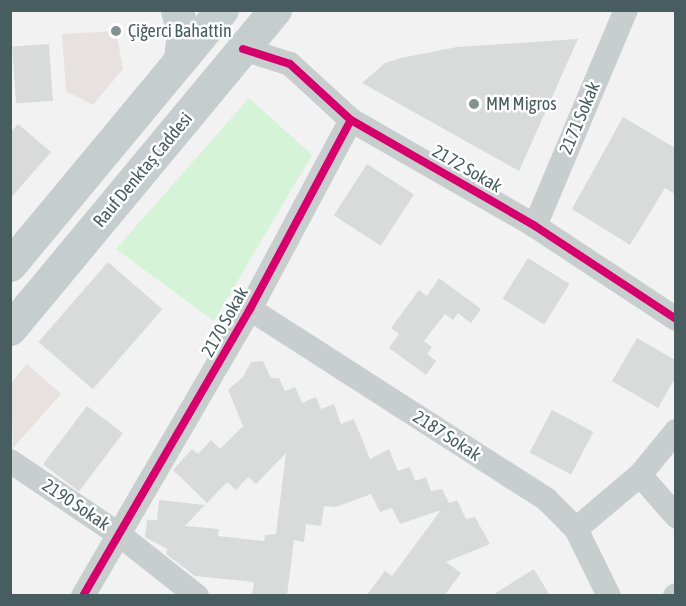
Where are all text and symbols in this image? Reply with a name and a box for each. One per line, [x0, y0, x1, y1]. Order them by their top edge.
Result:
place label: Çiğerci Bahattin [128, 20, 232, 42]
marker: Çiğerci Bahattin [109, 24, 123, 38]
street label: 2171 Sokak [555, 79, 605, 157]
place label: MM Migros [486, 93, 557, 115]
marker: MM Migros [467, 97, 481, 111]
street label: Rauf Denktaş Caddesi [89, 108, 197, 232]
street label: 2172 Sokak [428, 141, 506, 197]
street label: 2170 Sokak [197, 283, 253, 361]
street label: 2187 Sokak [409, 406, 485, 466]
street label: 2190 Sokak [38, 475, 114, 535]

